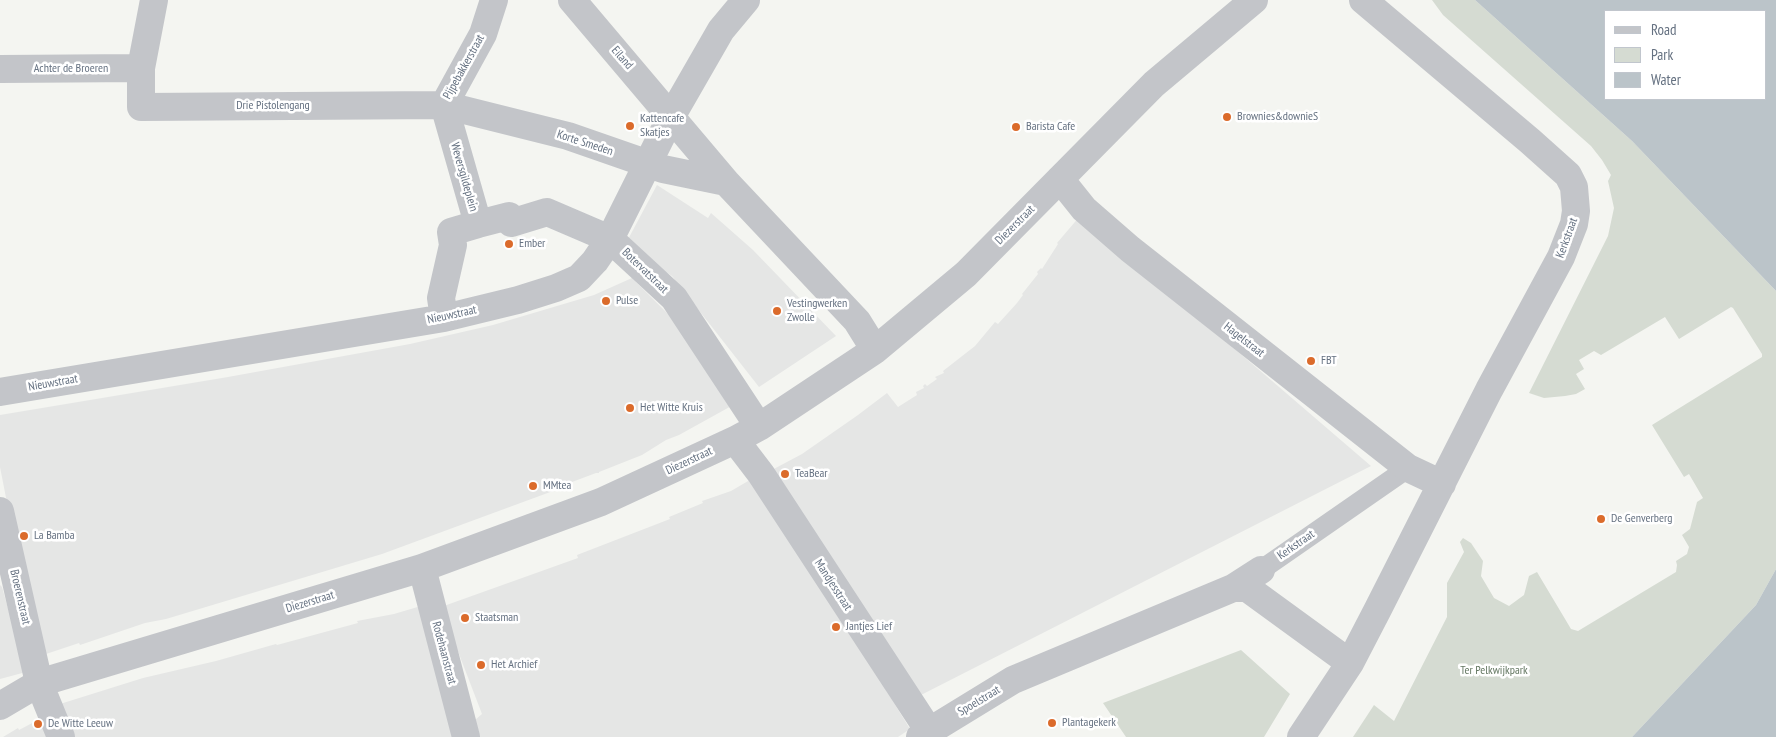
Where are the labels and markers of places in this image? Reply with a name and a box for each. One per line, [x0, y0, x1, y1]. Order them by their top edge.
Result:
place label: Brownies&downieS [1237, 110, 1318, 124]
marker: Brownies&downieS [1221, 111, 1233, 123]
place label: Kattencafe Skatjes [640, 112, 684, 140]
marker: Kattencafe Skatjes [624, 120, 636, 132]
place label: Barista Cafe [1026, 120, 1075, 134]
marker: Barista Cafe [1010, 121, 1022, 133]
place label: Ember [519, 237, 545, 251]
marker: Ember [503, 238, 515, 250]
place label: Pulse [616, 294, 638, 308]
marker: Pulse [600, 295, 612, 307]
place label: Vestingwerken Zwolle [787, 297, 847, 325]
marker: Vestingwerken Zwolle [771, 305, 783, 317]
place label: FBT [1321, 354, 1337, 368]
marker: FBT [1305, 355, 1317, 367]
place label: Het Witte Kruis [640, 401, 703, 415]
marker: Het Witte Kruis [624, 402, 636, 414]
place label: TeaBear [795, 467, 828, 481]
marker: TeaBear [779, 468, 791, 480]
place label: MMtea [543, 479, 571, 493]
marker: MMtea [527, 480, 539, 492]
place label: De Genverberg [1611, 512, 1672, 526]
marker: De Genverberg [1595, 513, 1607, 525]
place label: La Bamba [34, 529, 74, 543]
marker: La Bamba [18, 530, 30, 542]
place label: Staatsman [475, 611, 518, 625]
marker: Staatsman [459, 612, 471, 624]
place label: Jantjes Lief [846, 620, 892, 634]
marker: Jantjes Lief [830, 621, 842, 633]
place label: Het Archief [491, 658, 537, 672]
marker: Het Archief [475, 659, 487, 671]
place label: Plantagekerk [1062, 716, 1116, 730]
place label: De Witte Leeuw [48, 717, 113, 731]
marker: Plantagekerk [1046, 717, 1058, 729]
marker: De Witte Leeuw [32, 718, 44, 730]

